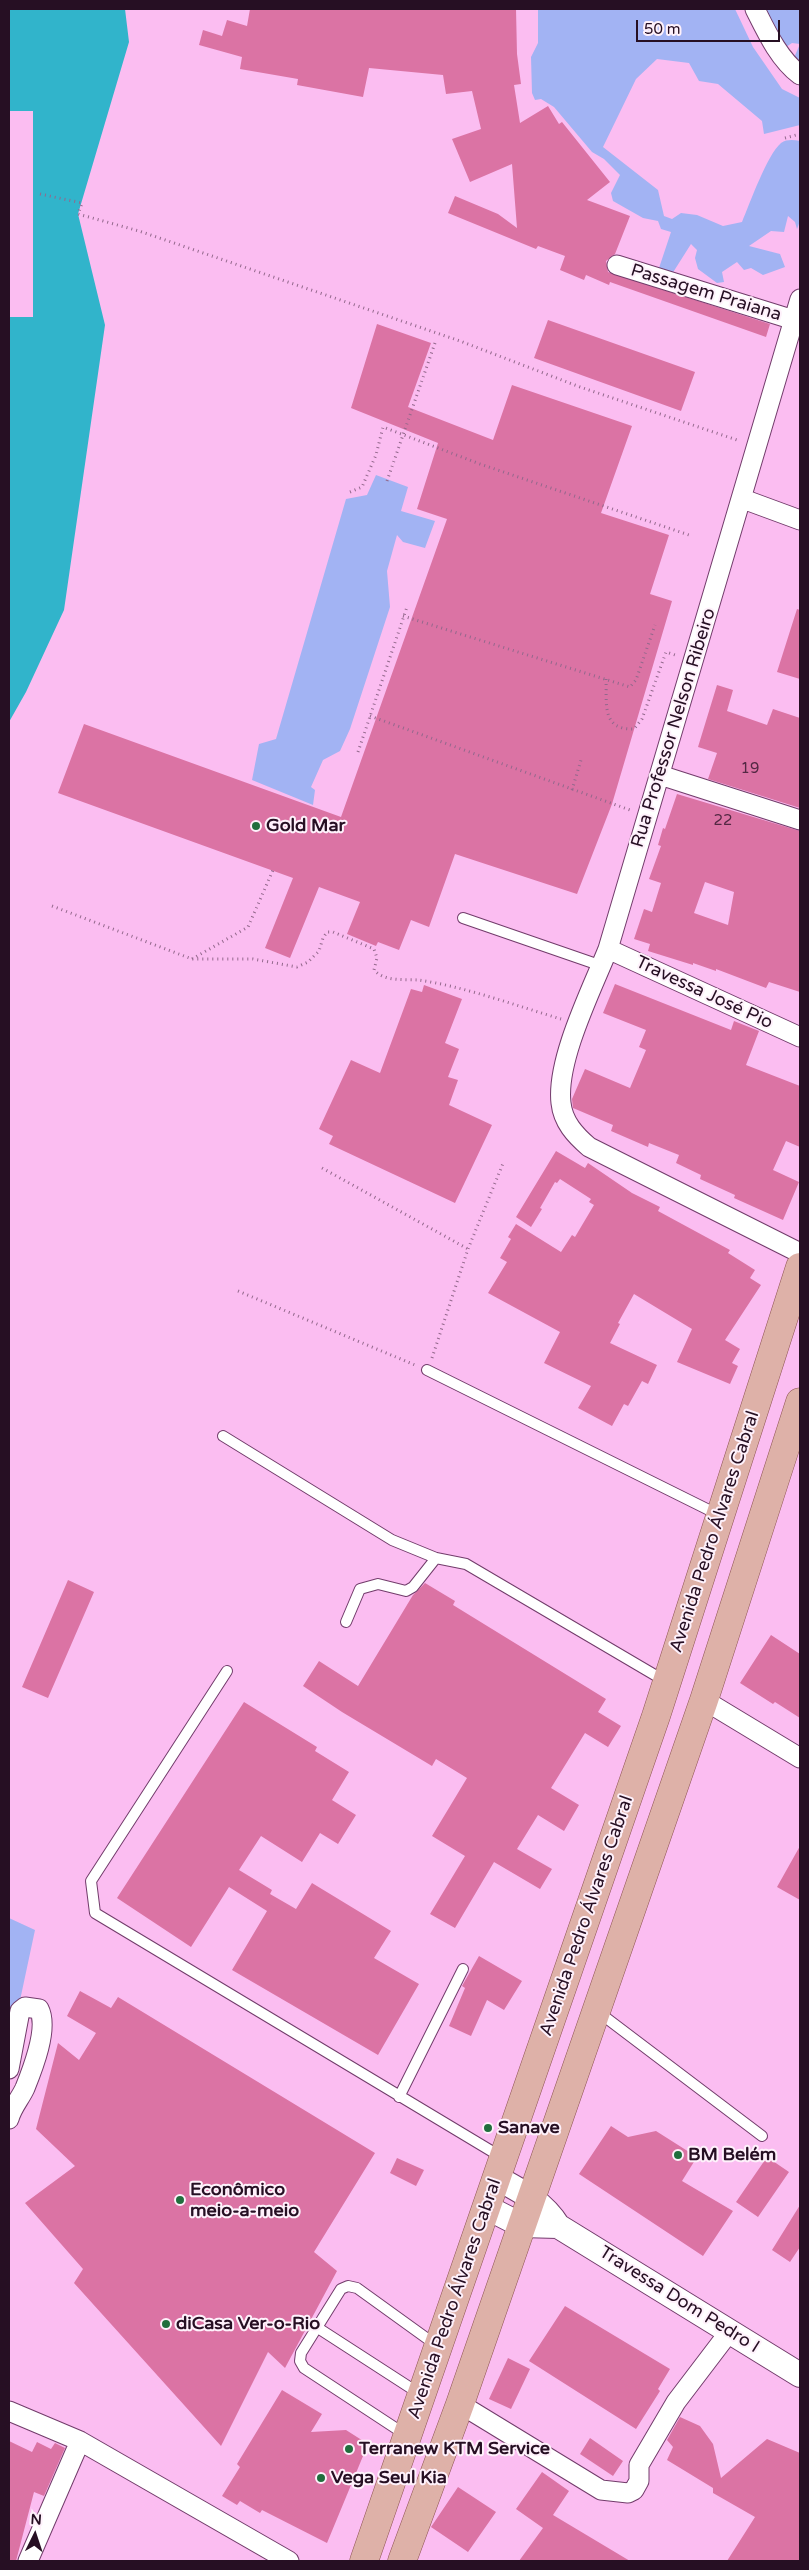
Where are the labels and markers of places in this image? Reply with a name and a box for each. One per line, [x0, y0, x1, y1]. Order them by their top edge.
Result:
place label: Gold Mar [266, 815, 345, 837]
marker: Gold Mar [250, 820, 262, 832]
place label: Sanave [498, 2117, 560, 2139]
marker: Sanave [482, 2122, 494, 2134]
place label: BM Belém [688, 2144, 776, 2166]
marker: BM Belém [672, 2149, 684, 2161]
place label: Econômico meio-a-meio [190, 2179, 299, 2222]
marker: Econômico meio-a-meio [174, 2194, 186, 2206]
place label: diCasa Ver-o-Rio [176, 2313, 320, 2335]
marker: diCasa Ver-o-Rio [160, 2318, 172, 2330]
place label: Terranew KTM Service [359, 2438, 550, 2460]
marker: Terranew KTM Service [343, 2443, 355, 2455]
place label: Vega Seul Kia [331, 2467, 447, 2489]
marker: Vega Seul Kia [315, 2472, 327, 2484]

